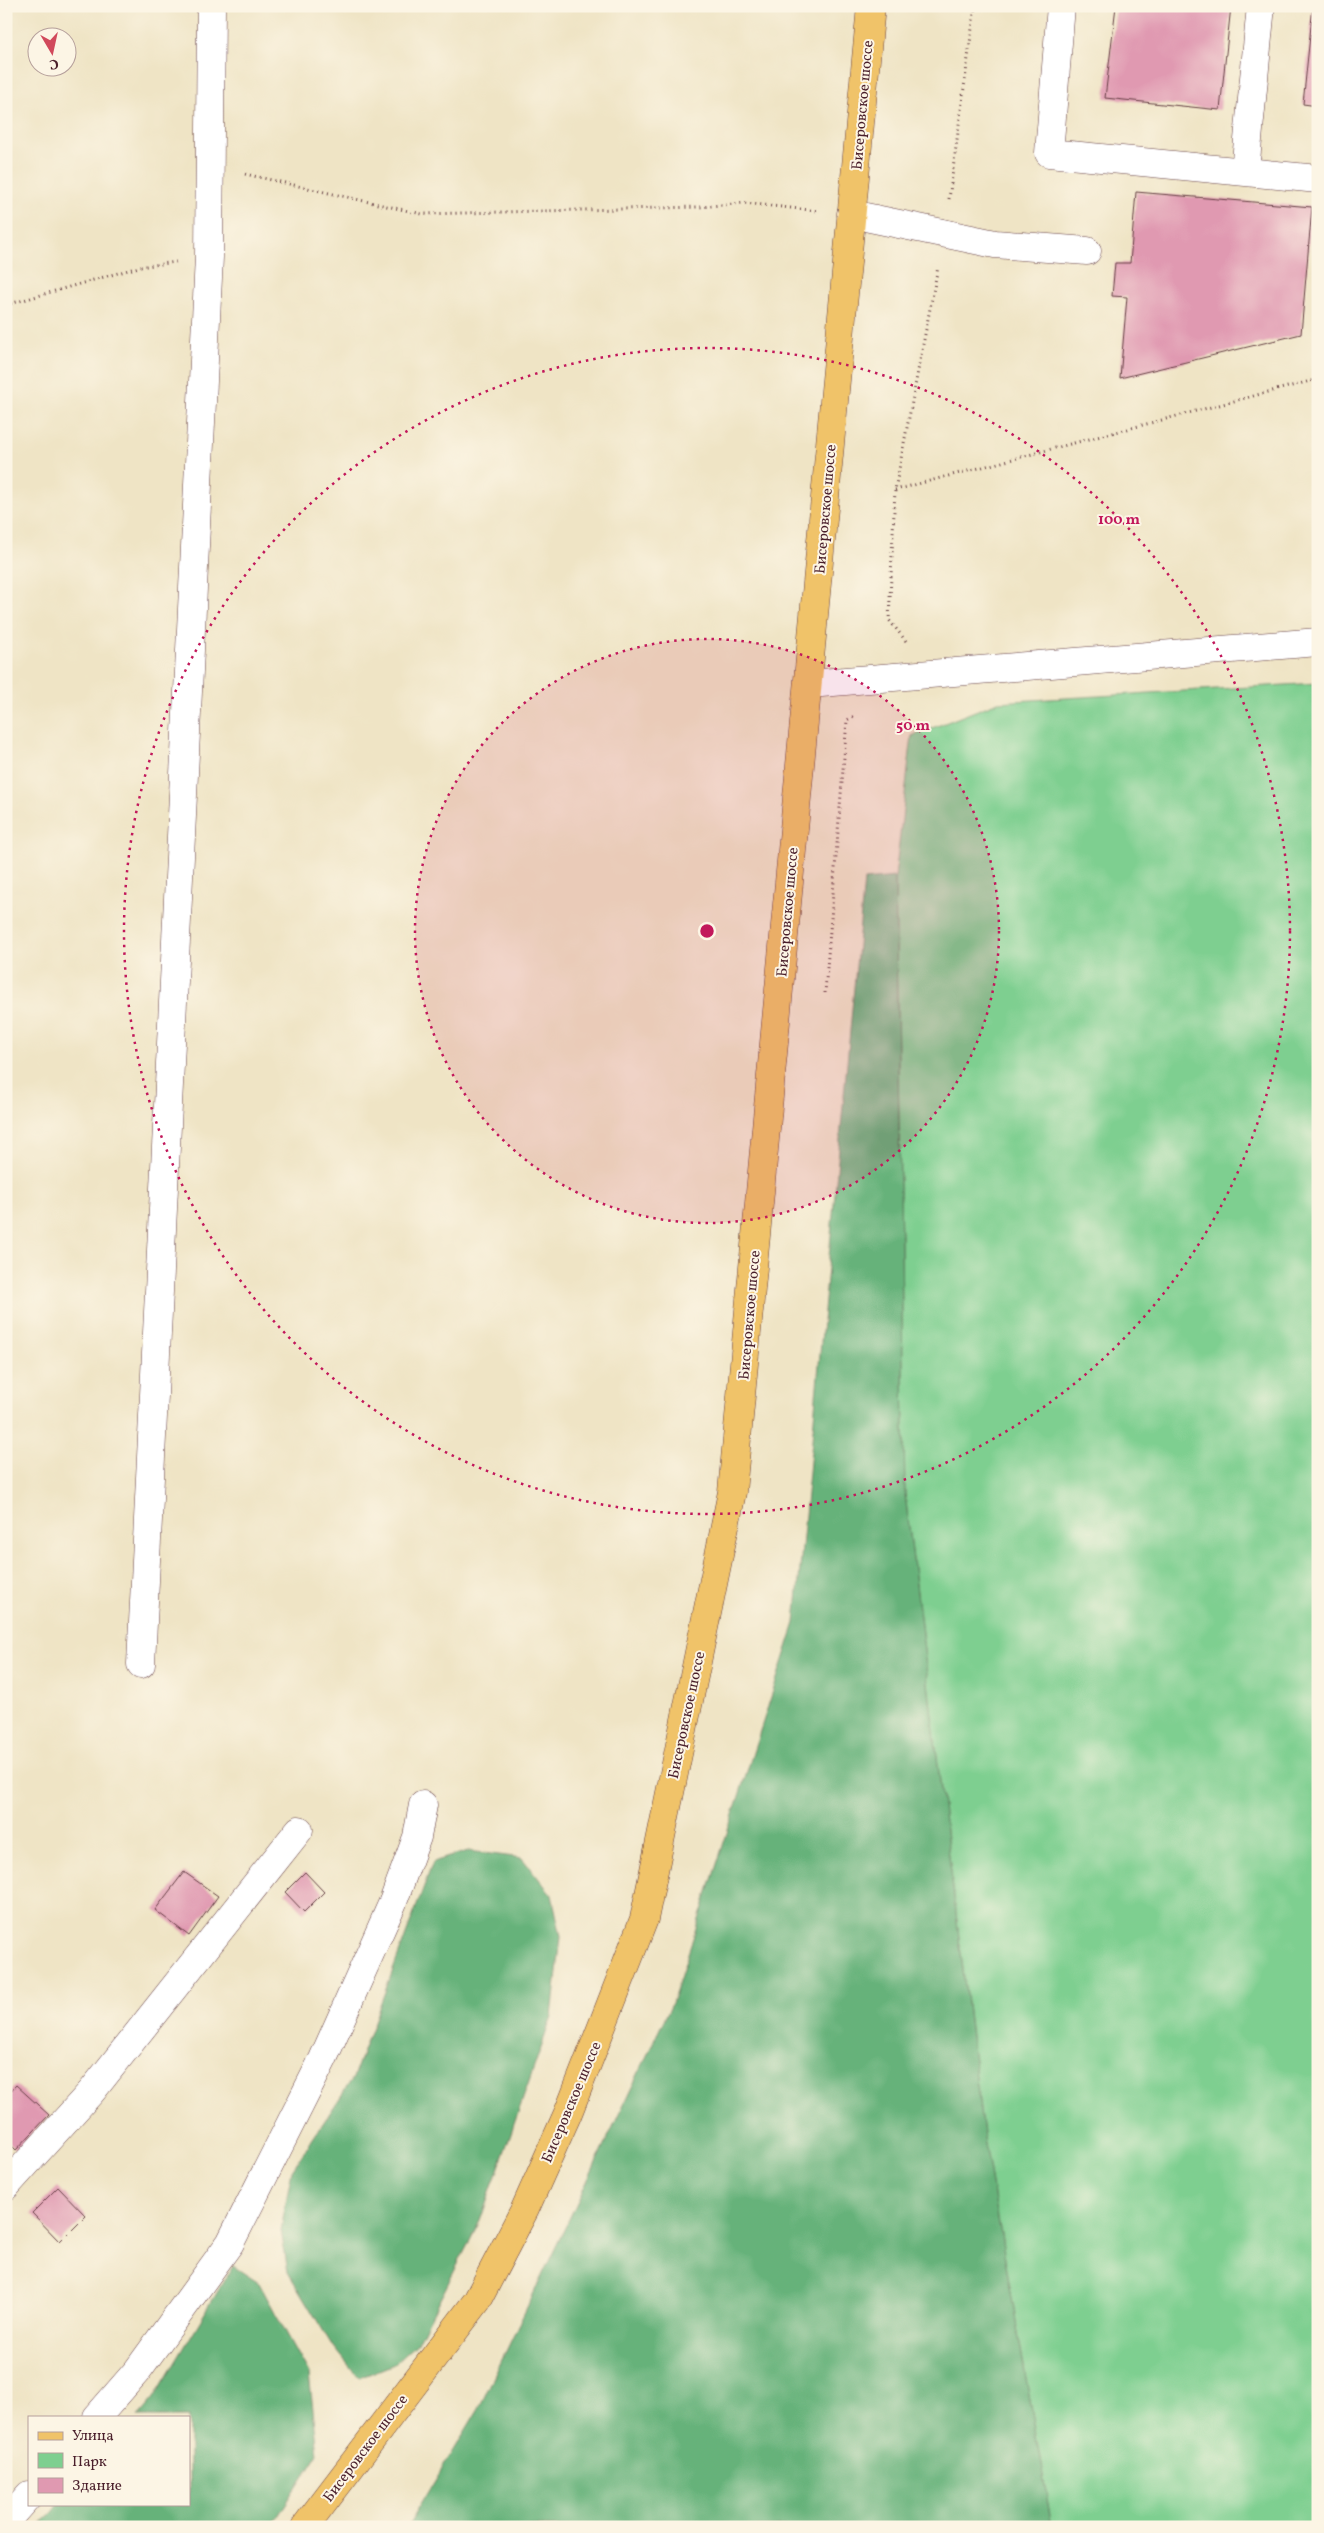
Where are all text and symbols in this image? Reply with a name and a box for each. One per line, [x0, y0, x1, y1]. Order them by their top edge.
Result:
north arrow [28, 28, 78, 78]
street label: Бисеровское шоссе [847, 40, 880, 171]
text: С [48, 53, 60, 73]
street label: Бисеровское шоссе [810, 444, 843, 575]
text: 100 m [1098, 510, 1141, 531]
text: 50 m [896, 716, 930, 737]
street label: Бисеровское шоссе [772, 847, 805, 978]
centre of rings [698, 922, 716, 940]
street label: Бисеровское шоссе [734, 1250, 767, 1381]
street label: Бисеровское шоссе [664, 1650, 711, 1781]
street label: Бисеровское шоссе [537, 2039, 607, 2166]
street label: Бисеровское шоссе [319, 2391, 414, 2507]
legend [28, 2416, 190, 2506]
text: Улица [72, 2426, 114, 2447]
text: Парк [72, 2452, 107, 2473]
text: Здание [72, 2476, 122, 2497]

